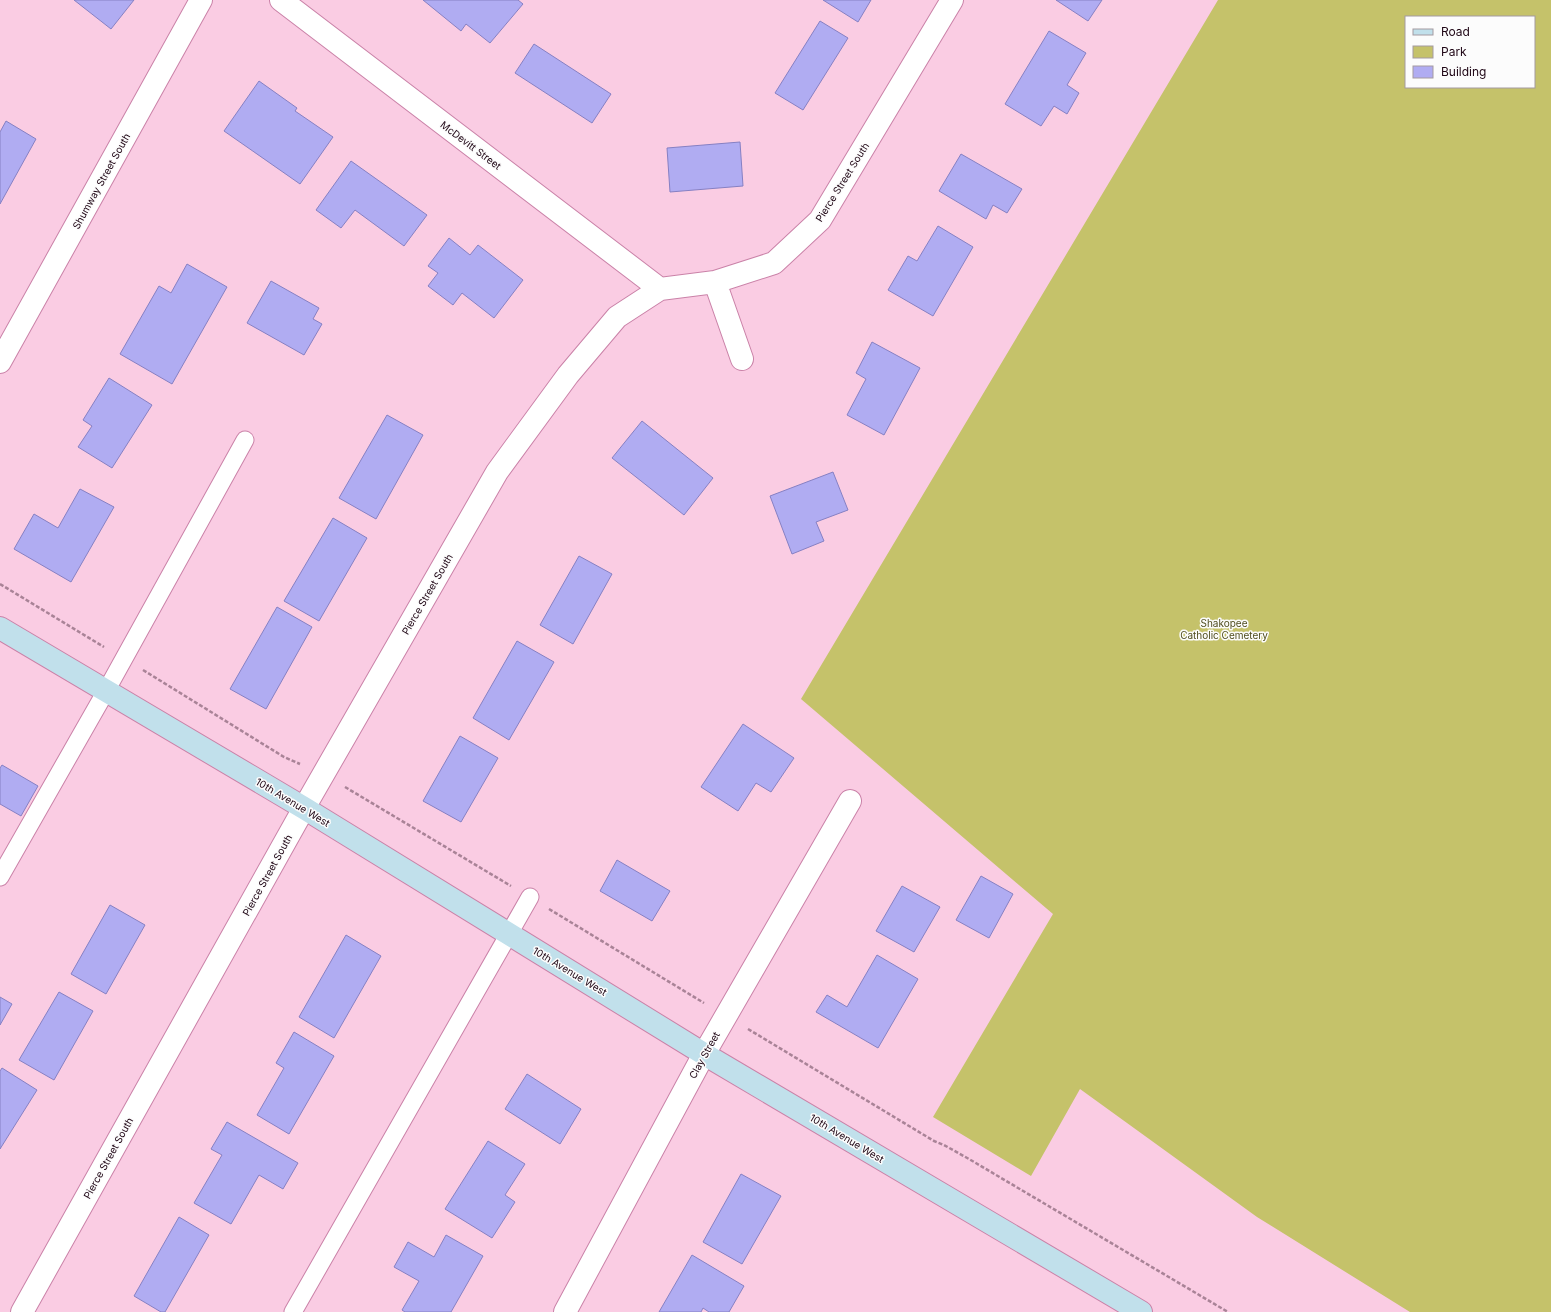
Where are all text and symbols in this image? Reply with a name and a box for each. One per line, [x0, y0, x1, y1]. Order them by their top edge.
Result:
legend [1405, 16, 1535, 88]
text: Road [1441, 24, 1470, 39]
text: Park [1441, 44, 1467, 59]
text: Building [1441, 64, 1486, 79]
street label: McDevitt Street [438, 118, 504, 172]
street label: Shumway Street South [70, 131, 132, 231]
street label: Pierce Street South [813, 140, 871, 224]
street label: Pierce Street South [399, 551, 455, 636]
park label: Shakopee Catholic Cemetery [1180, 617, 1268, 641]
street label: 10th Avenue West [254, 775, 333, 829]
street label: Pierce Street South [240, 832, 294, 918]
street label: 10th Avenue West [531, 944, 610, 998]
street label: Clay Street [686, 1029, 722, 1081]
street label: 10th Avenue West [808, 1111, 887, 1165]
street label: Pierce Street South [81, 1115, 135, 1201]

